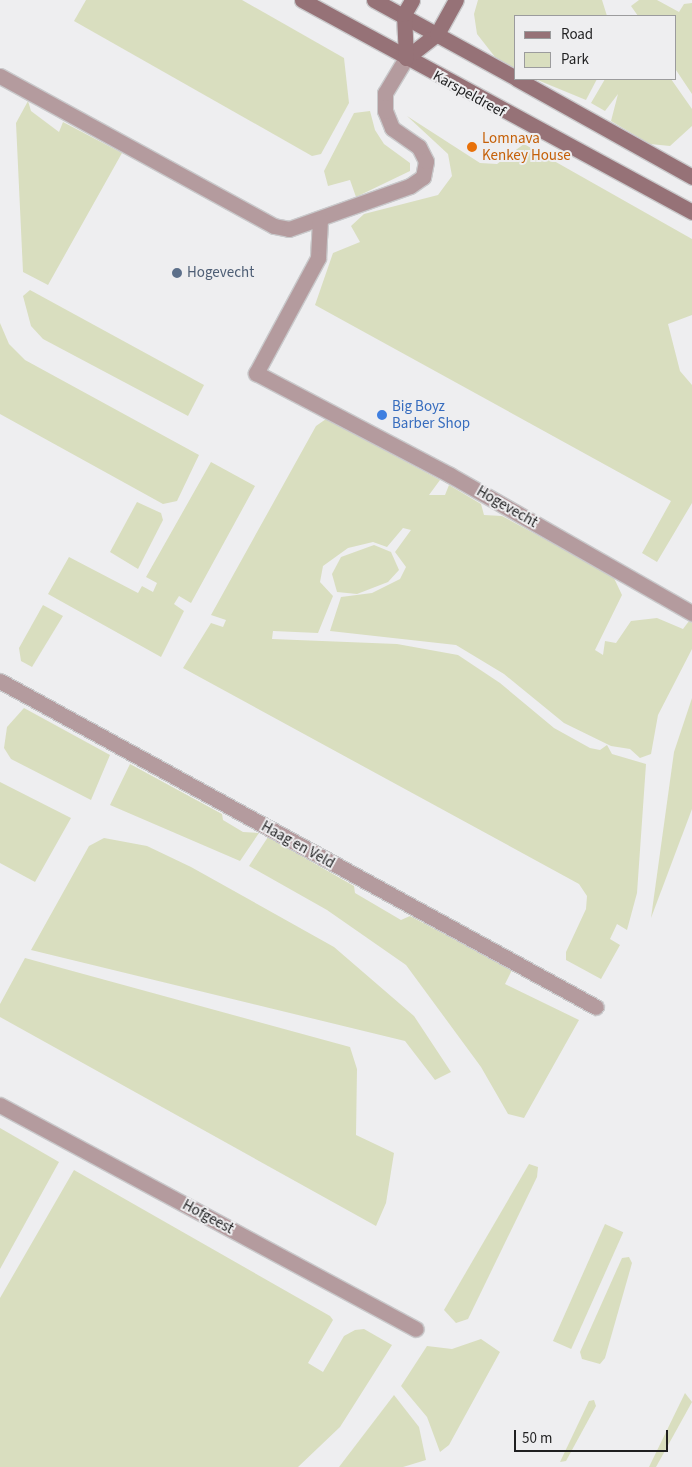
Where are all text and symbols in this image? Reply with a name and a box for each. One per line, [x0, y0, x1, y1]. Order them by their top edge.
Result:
legend [514, 15, 677, 80]
text: Road [561, 24, 593, 45]
text: Park [561, 49, 589, 70]
street label: Karspeldreef [430, 67, 508, 121]
place label: Lomnava Kenkey House [482, 129, 571, 164]
marker: Lomnava Kenkey House [466, 141, 478, 153]
place label: Hogevecht [187, 264, 254, 282]
marker: Hogevecht [171, 267, 183, 279]
place label: Big Boyz Barber Shop [392, 397, 470, 432]
marker: Big Boyz Barber Shop [376, 409, 388, 421]
street label: Hogevecht [473, 482, 541, 532]
street label: Haag en Veld [258, 817, 338, 873]
street label: Hofgeest [179, 1196, 237, 1238]
scale bar [517, 1420, 671, 1452]
text: 50 m [522, 1428, 552, 1449]

